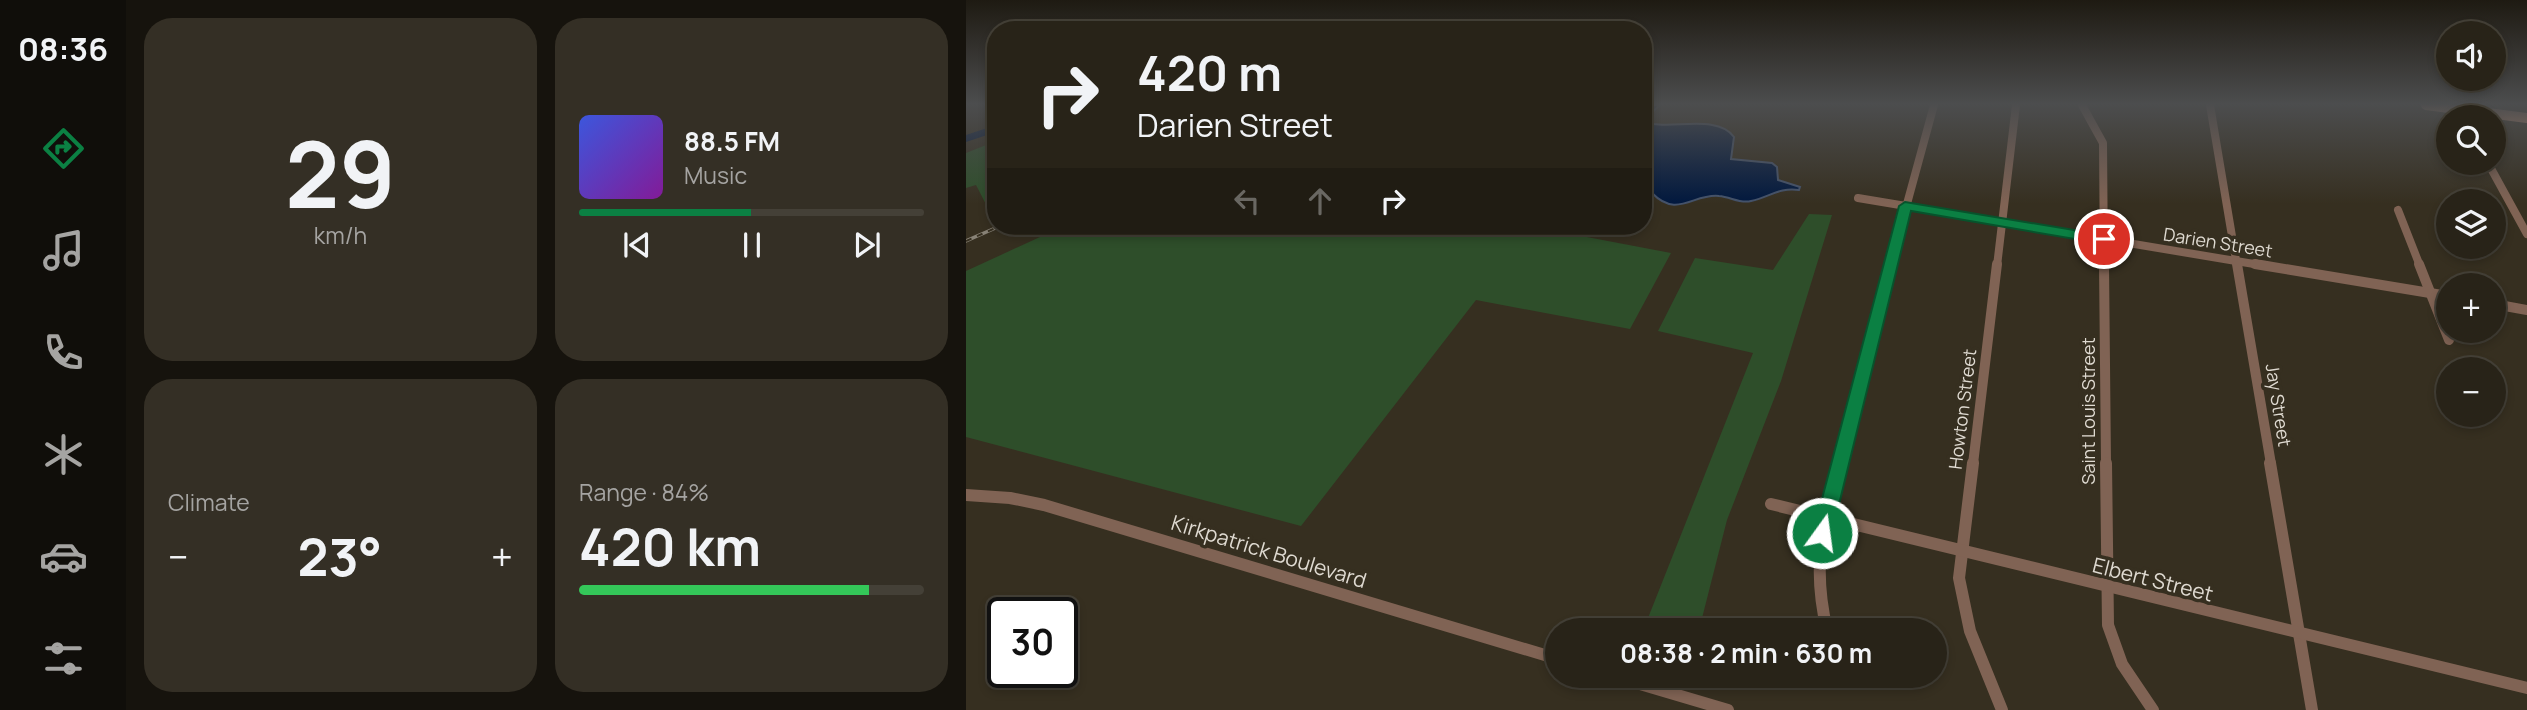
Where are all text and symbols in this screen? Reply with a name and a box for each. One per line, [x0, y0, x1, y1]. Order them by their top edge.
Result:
map controls [2436, 21, 2506, 427]
button: sound [2436, 21, 2506, 91]
text: 08:36 [18, 27, 108, 71]
text: 420 m [1137, 39, 1282, 106]
icon: right [1022, 49, 1113, 140]
text: Darien Street [1137, 103, 1333, 147]
button: search [2436, 105, 2506, 175]
text: 29 [285, 111, 396, 235]
text: 88.5 FM [684, 123, 780, 159]
icon: directions [39, 124, 88, 173]
text: Music [684, 159, 747, 191]
icon: left [1228, 182, 1266, 220]
icon: ahead [1301, 182, 1339, 220]
icon: right [1374, 182, 1412, 220]
button: layers [2436, 189, 2506, 259]
pin [2074, 209, 2134, 269]
text: km/h [314, 219, 367, 251]
icon: arrive [2085, 220, 2123, 258]
street label: Darien Street [2162, 222, 2274, 262]
icon: music [39, 226, 88, 275]
icon: previous [618, 226, 656, 264]
icon: pause [733, 226, 771, 264]
icon: next [848, 226, 886, 264]
button: + [2436, 273, 2506, 343]
icon: phone [39, 328, 88, 377]
street label: Saint Louis Street [2076, 337, 2100, 485]
street label: Howton Street [1943, 347, 1981, 471]
button: − [2436, 357, 2506, 427]
street label: Jay Street [2261, 362, 2297, 448]
icon: climate [39, 430, 88, 479]
text: Range · 84% [579, 476, 709, 508]
text: Climate [168, 486, 250, 518]
position arrow [1785, 496, 1859, 570]
street label: Kirkpatrick Boulevard [1168, 508, 1370, 594]
text: 420 km [579, 511, 761, 582]
text: 23° [298, 521, 382, 592]
text: − [168, 530, 189, 582]
text: + [491, 530, 513, 582]
icon: car [39, 532, 88, 581]
street label: Elbert Street [2090, 550, 2216, 608]
speed limit sign: 30 [987, 597, 1078, 688]
icon: filters [39, 634, 88, 683]
text: 08:38 · 2 min · 630 m [1620, 635, 1872, 671]

